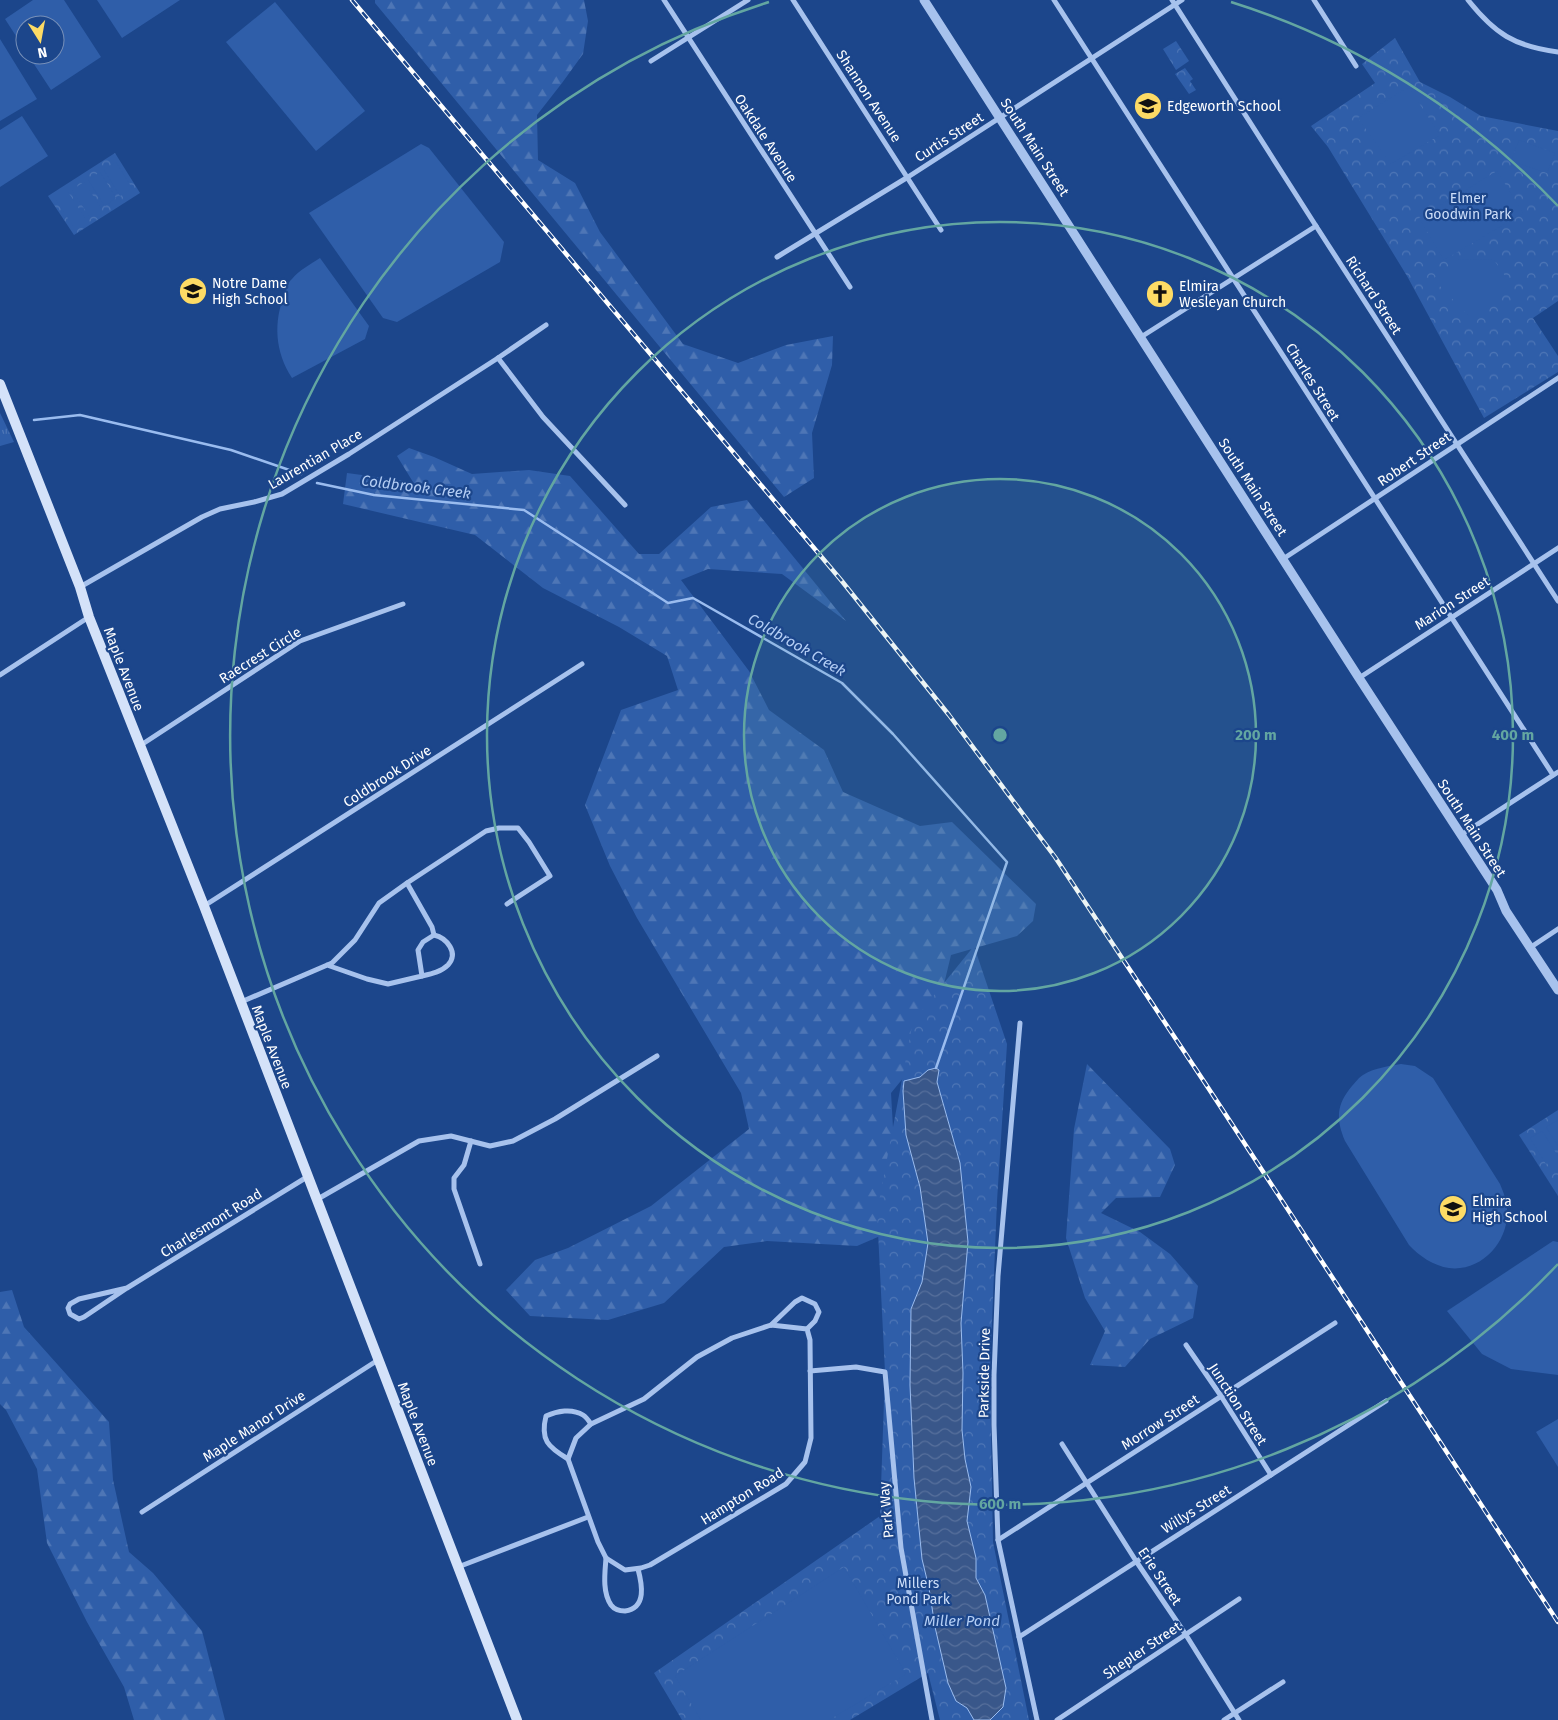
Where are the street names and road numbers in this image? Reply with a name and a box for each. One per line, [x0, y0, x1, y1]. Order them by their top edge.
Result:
street label: Shannon Avenue [832, 47, 905, 146]
street label: Oakdale Avenue [731, 91, 800, 186]
street label: South Main Street [997, 95, 1073, 200]
street label: Curtis Street [912, 108, 988, 166]
street label: Richard Street [1342, 253, 1406, 338]
street label: Charles Street [1282, 340, 1344, 425]
street label: Laurentian Place [265, 426, 365, 493]
street label: Robert Street [1374, 428, 1455, 490]
street label: South Main Street [1215, 435, 1291, 540]
street label: Marion Street [1412, 572, 1494, 634]
street label: Raecrest Circle [216, 623, 304, 687]
street label: Maple Avenue [100, 625, 147, 714]
street label: Coldbrook Drive [340, 742, 434, 811]
street label: South Main Street [1434, 776, 1510, 881]
street label: Maple Avenue [248, 1003, 295, 1092]
street label: Charlesmont Road [157, 1185, 265, 1262]
street label: Parkside Drive [975, 1328, 994, 1418]
street label: Junction Street [1205, 1360, 1271, 1449]
street label: Maple Avenue [394, 1380, 441, 1469]
street label: Maple Manor Drive [200, 1387, 309, 1466]
street label: Morrow Street [1118, 1390, 1203, 1454]
street label: Hampton Road [698, 1464, 787, 1529]
street label: Park Way [876, 1481, 897, 1539]
street label: Willys Street [1158, 1481, 1235, 1537]
street label: Erie Street [1134, 1544, 1186, 1609]
street label: Shepler Street [1100, 1618, 1185, 1683]

